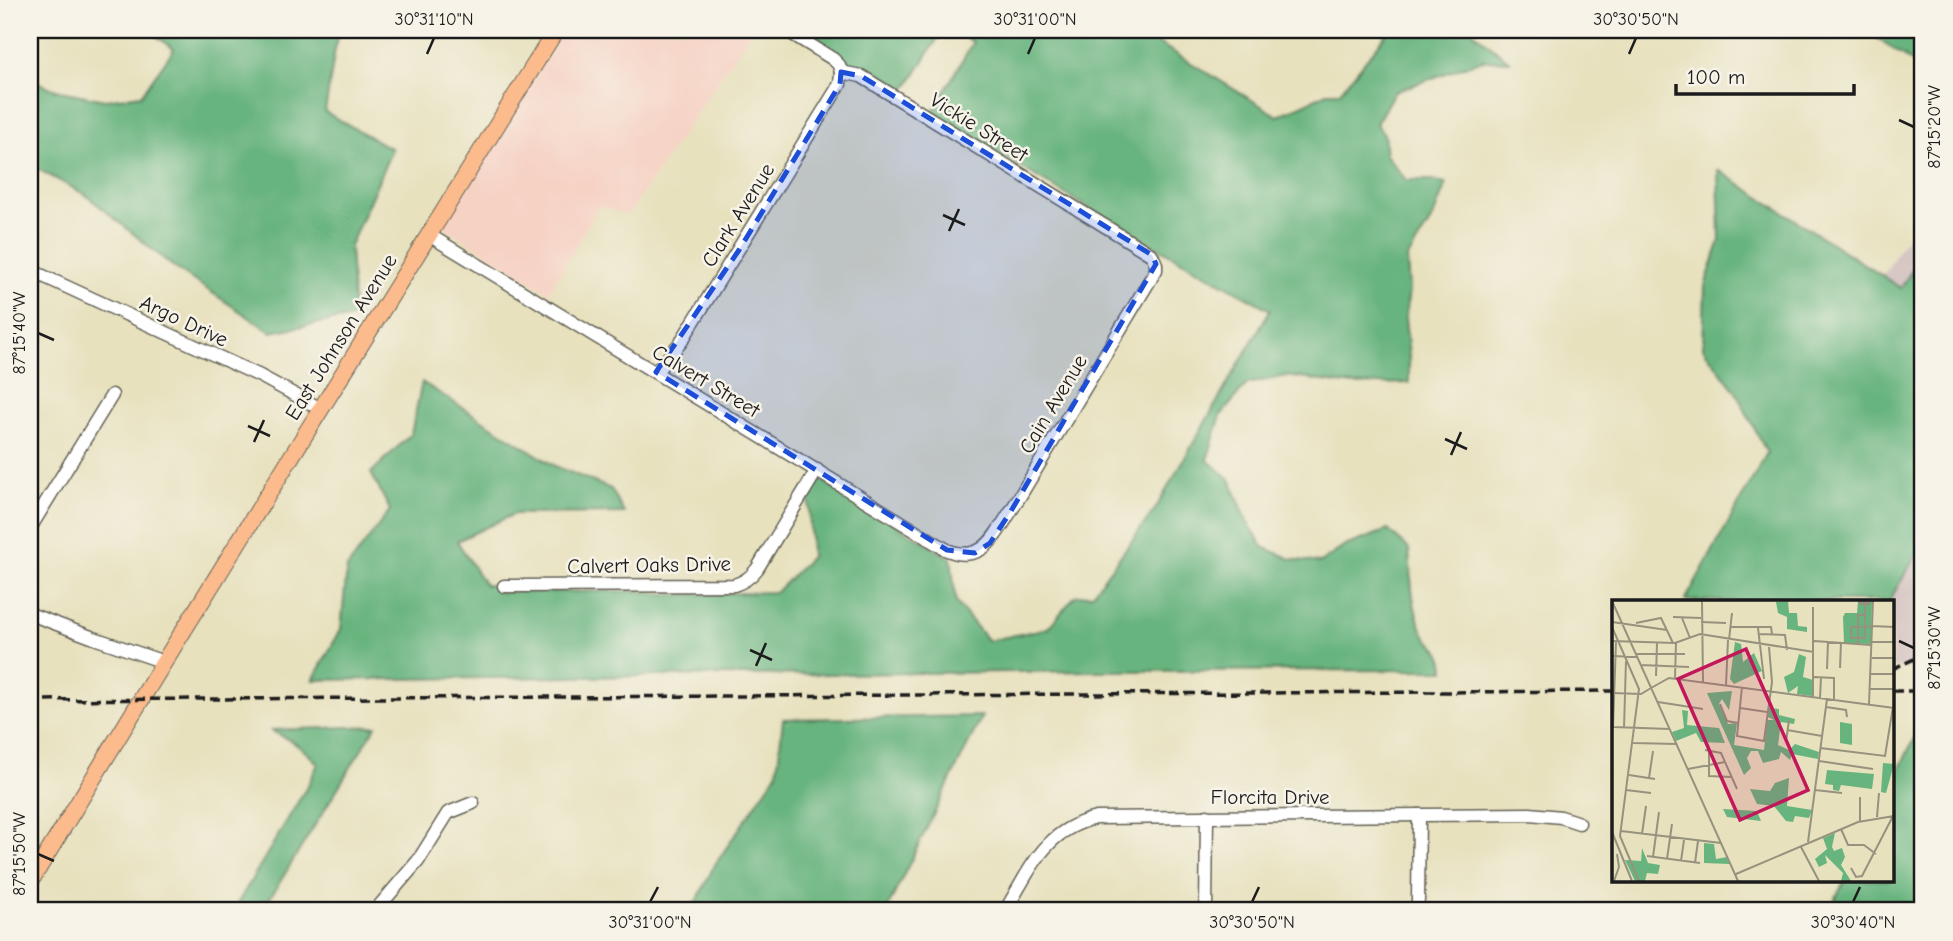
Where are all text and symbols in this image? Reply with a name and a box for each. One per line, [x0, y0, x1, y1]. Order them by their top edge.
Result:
text: 30°31'10"N [394, 9, 474, 30]
text: 30°31'00"N [994, 9, 1077, 30]
text: 30°30'50"N [1593, 9, 1679, 30]
scale bar [1676, 52, 1855, 96]
text: 100 m [1687, 65, 1745, 89]
text: 87°15'20"W [1924, 85, 1945, 169]
street label: Vickie Street [925, 87, 1033, 167]
street label: Clark Avenue [697, 159, 779, 271]
street label: East Johnson Avenue [280, 250, 402, 424]
street label: Argo Drive [136, 290, 232, 352]
text: 87°15'40"W [9, 291, 30, 374]
street label: Calvert Street [648, 340, 765, 423]
street label: Cain Avenue [1014, 350, 1092, 458]
street label: Calvert Oaks Drive [567, 552, 731, 578]
inset map [1612, 600, 1894, 881]
text: 87°15'30"W [1924, 606, 1945, 690]
street label: Florcita Drive [1211, 785, 1329, 809]
text: 87°15'50"W [9, 812, 30, 896]
text: 30°31'00"N [609, 912, 692, 933]
text: 30°30'50"N [1209, 912, 1295, 933]
text: 30°30'40"N [1811, 912, 1895, 933]

